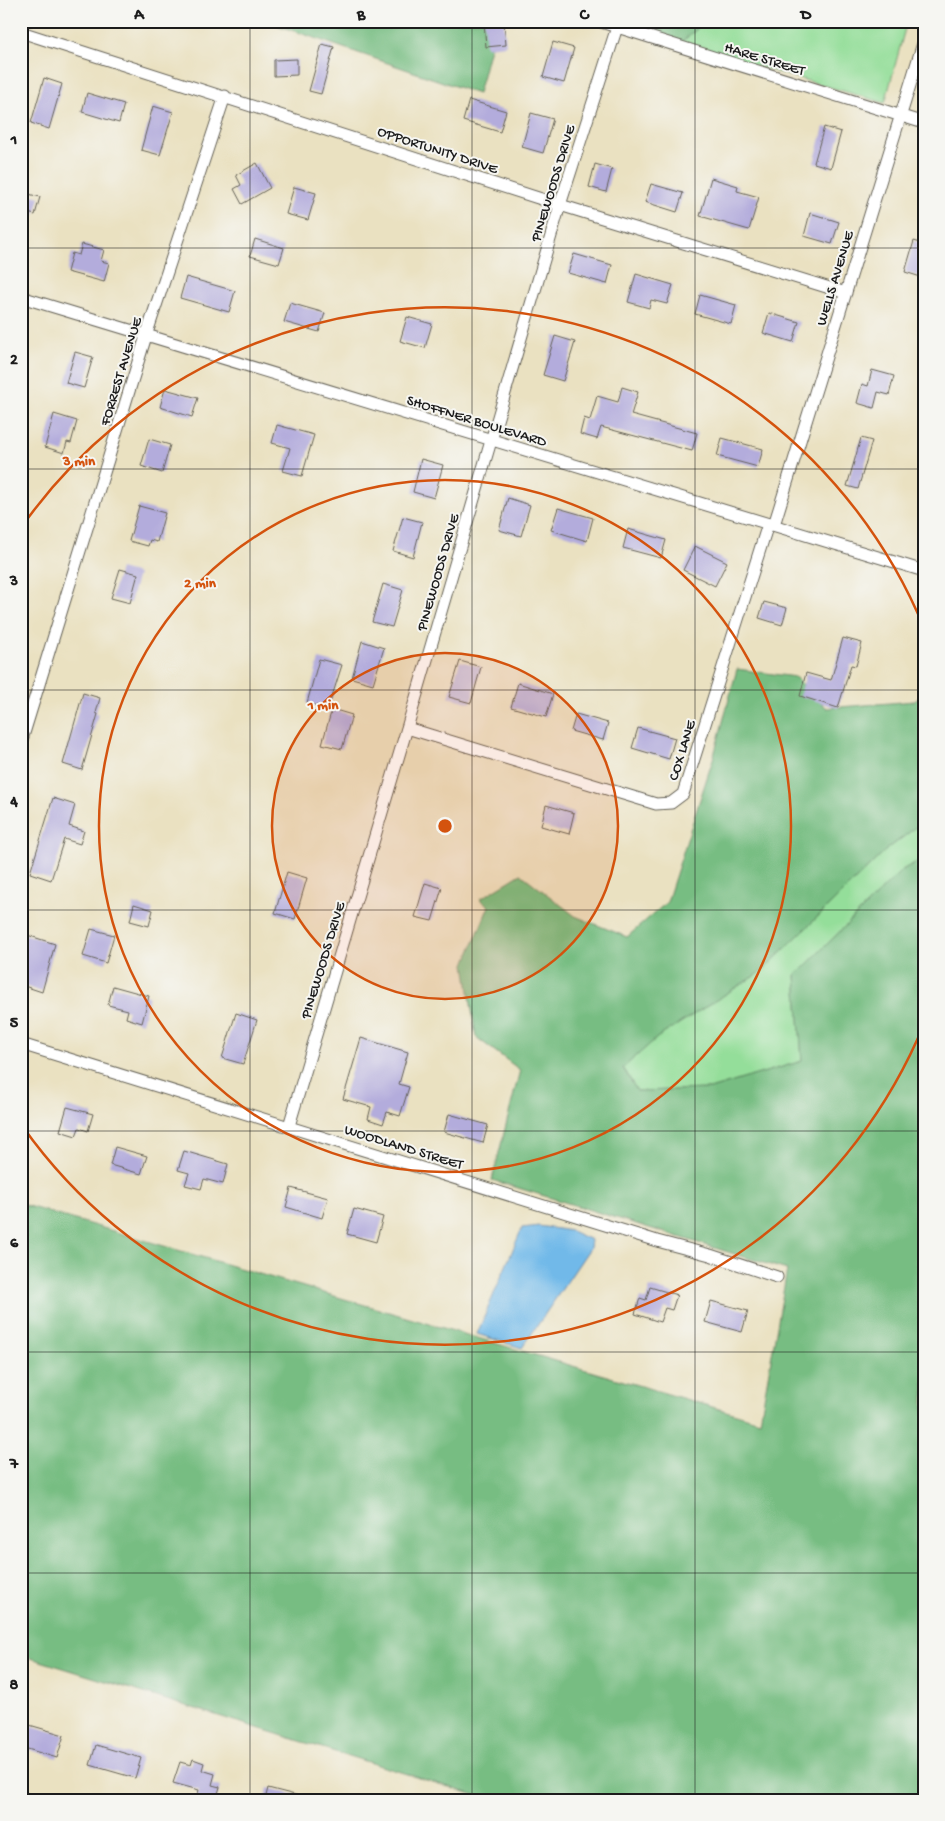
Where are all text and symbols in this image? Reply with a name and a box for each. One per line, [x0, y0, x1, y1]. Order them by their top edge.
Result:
text: A [133, 7, 145, 26]
text: B [356, 7, 366, 26]
text: C [579, 7, 590, 26]
text: D [799, 7, 812, 26]
street label: HARE STREET [722, 39, 808, 81]
street label: PINEWOODS DRIVE [527, 122, 580, 245]
street label: OPPORTUNITY DRIVE [375, 123, 500, 179]
text: 1 [10, 132, 17, 151]
street label: WELLS AVENUE [813, 229, 859, 328]
street label: FORREST AVENUE [97, 315, 147, 429]
text: 2 [10, 352, 18, 371]
street label: SHOFFNER BOULEVARD [404, 392, 549, 452]
text: 3 min [62, 453, 96, 471]
street label: PINEWOODS DRIVE [413, 511, 464, 634]
text: 3 [9, 573, 18, 592]
text: 2 min [184, 575, 217, 593]
text: 1 min [307, 697, 339, 715]
street label: COX LANE [665, 718, 701, 783]
text: 4 [9, 794, 18, 813]
centre of rings [436, 817, 454, 835]
street label: PINEWOODS DRIVE [297, 899, 350, 1022]
text: 5 [10, 1015, 19, 1034]
street label: WOODLAND STREET [342, 1121, 466, 1175]
text: 6 [10, 1235, 19, 1254]
text: 7 [9, 1456, 19, 1475]
text: 8 [10, 1677, 19, 1696]

